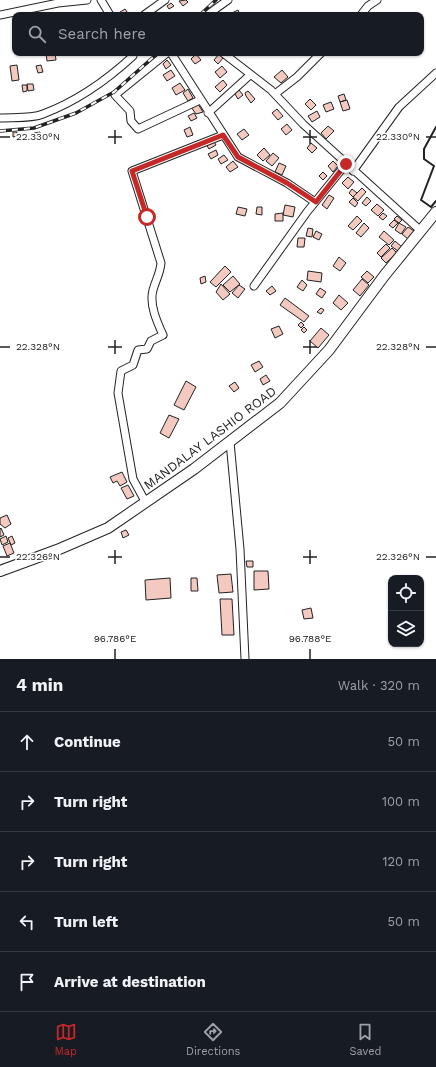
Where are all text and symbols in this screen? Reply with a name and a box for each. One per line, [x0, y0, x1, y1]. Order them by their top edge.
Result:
search box [12, 12, 424, 56]
icon: search [26, 23, 48, 45]
text: Search here [58, 25, 146, 43]
text: 22.330°N [16, 131, 60, 142]
text: 22.330°N [376, 131, 420, 142]
route end [337, 155, 355, 173]
route start [138, 208, 156, 226]
text: 22.328°N [16, 341, 60, 352]
text: 22.328°N [376, 341, 420, 352]
street label: MANDALAY LASHIO ROAD [141, 383, 279, 493]
text: 22.326°N [16, 551, 60, 562]
text: 22.326°N [376, 551, 420, 562]
map controls [388, 575, 424, 647]
button: locate [388, 575, 424, 611]
button: layers [388, 611, 424, 647]
text: 96.786°E [94, 633, 136, 644]
text: 96.788°E [289, 633, 331, 644]
text: 4 min [16, 675, 63, 695]
text: Walk · 320 m [338, 678, 420, 693]
icon: ahead [16, 731, 38, 753]
text: Continue [54, 733, 121, 751]
text: 50 m [388, 734, 420, 749]
icon: right [16, 791, 38, 813]
text: Turn right [54, 793, 127, 811]
text: 100 m [382, 794, 420, 809]
icon: right [16, 851, 38, 873]
text: Turn right [54, 853, 127, 871]
text: 120 m [382, 854, 420, 869]
icon: left [16, 911, 38, 933]
text: Turn left [54, 913, 118, 931]
text: 50 m [388, 914, 420, 929]
icon: arrive [16, 971, 38, 993]
text: Arrive at destination [54, 973, 206, 991]
tab: Map [55, 1021, 77, 1058]
tab: Directions [186, 1021, 240, 1058]
tab: Saved [349, 1021, 381, 1058]

